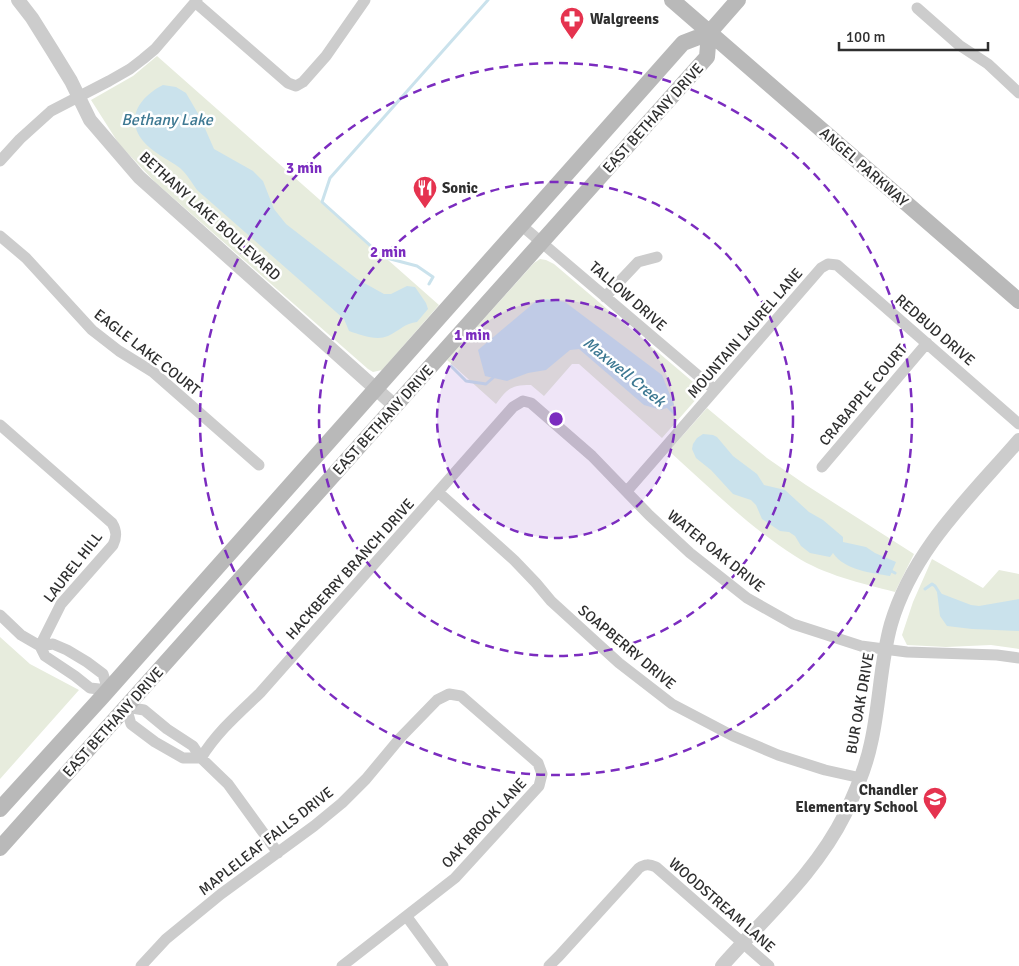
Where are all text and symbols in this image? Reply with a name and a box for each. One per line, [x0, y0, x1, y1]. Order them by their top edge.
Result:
pharmacy icon: Walgreens [559, 6, 585, 40]
place label: Walgreens [590, 10, 659, 28]
scale bar [839, 20, 988, 52]
text: 100 m [846, 28, 886, 46]
street label: EAST BETHANY DRIVE [599, 59, 707, 177]
water label: Bethany Lake [121, 110, 214, 130]
street label: ANGEL PARKWAY [816, 124, 912, 211]
street label: BETHANY LAKE BOULEVARD [136, 148, 284, 284]
text: 3 min [286, 159, 322, 177]
restaurant icon: Sonic [412, 175, 438, 209]
place label: Sonic [442, 179, 478, 197]
text: 2 min [370, 243, 406, 261]
street label: TALLOW DRIVE [586, 257, 670, 335]
street label: MOUNTAIN LAUREL LANE [684, 264, 806, 402]
street label: REDBUD DRIVE [892, 291, 978, 369]
street label: EAGLE LAKE COURT [91, 305, 204, 399]
text: 1 min [454, 326, 490, 344]
water label: Maxwell Creek [579, 333, 671, 412]
street label: CRABAPPLE COURT [815, 340, 911, 449]
street label: EAST BETHANY DRIVE [329, 361, 437, 479]
centre of rings [547, 410, 565, 428]
street label: HACKBERRY BRANCH DRIVE [282, 495, 418, 643]
street label: WATER OAK DRIVE [664, 506, 768, 596]
street label: LAUREL HILL [40, 528, 106, 606]
street label: SOAPBERRY DRIVE [575, 601, 679, 693]
street label: BUR OAK DRIVE [842, 651, 878, 755]
street label: EAST BETHANY DRIVE [59, 663, 167, 781]
street label: OAK BROOK LANE [438, 774, 530, 872]
place label: Chandler Elementary School [795, 781, 918, 816]
street label: MAPLELEAF FALLS DRIVE [195, 783, 337, 899]
school or university icon: Chandler Elementary School [922, 786, 948, 820]
street label: WOODSTREAM LANE [665, 854, 779, 956]

